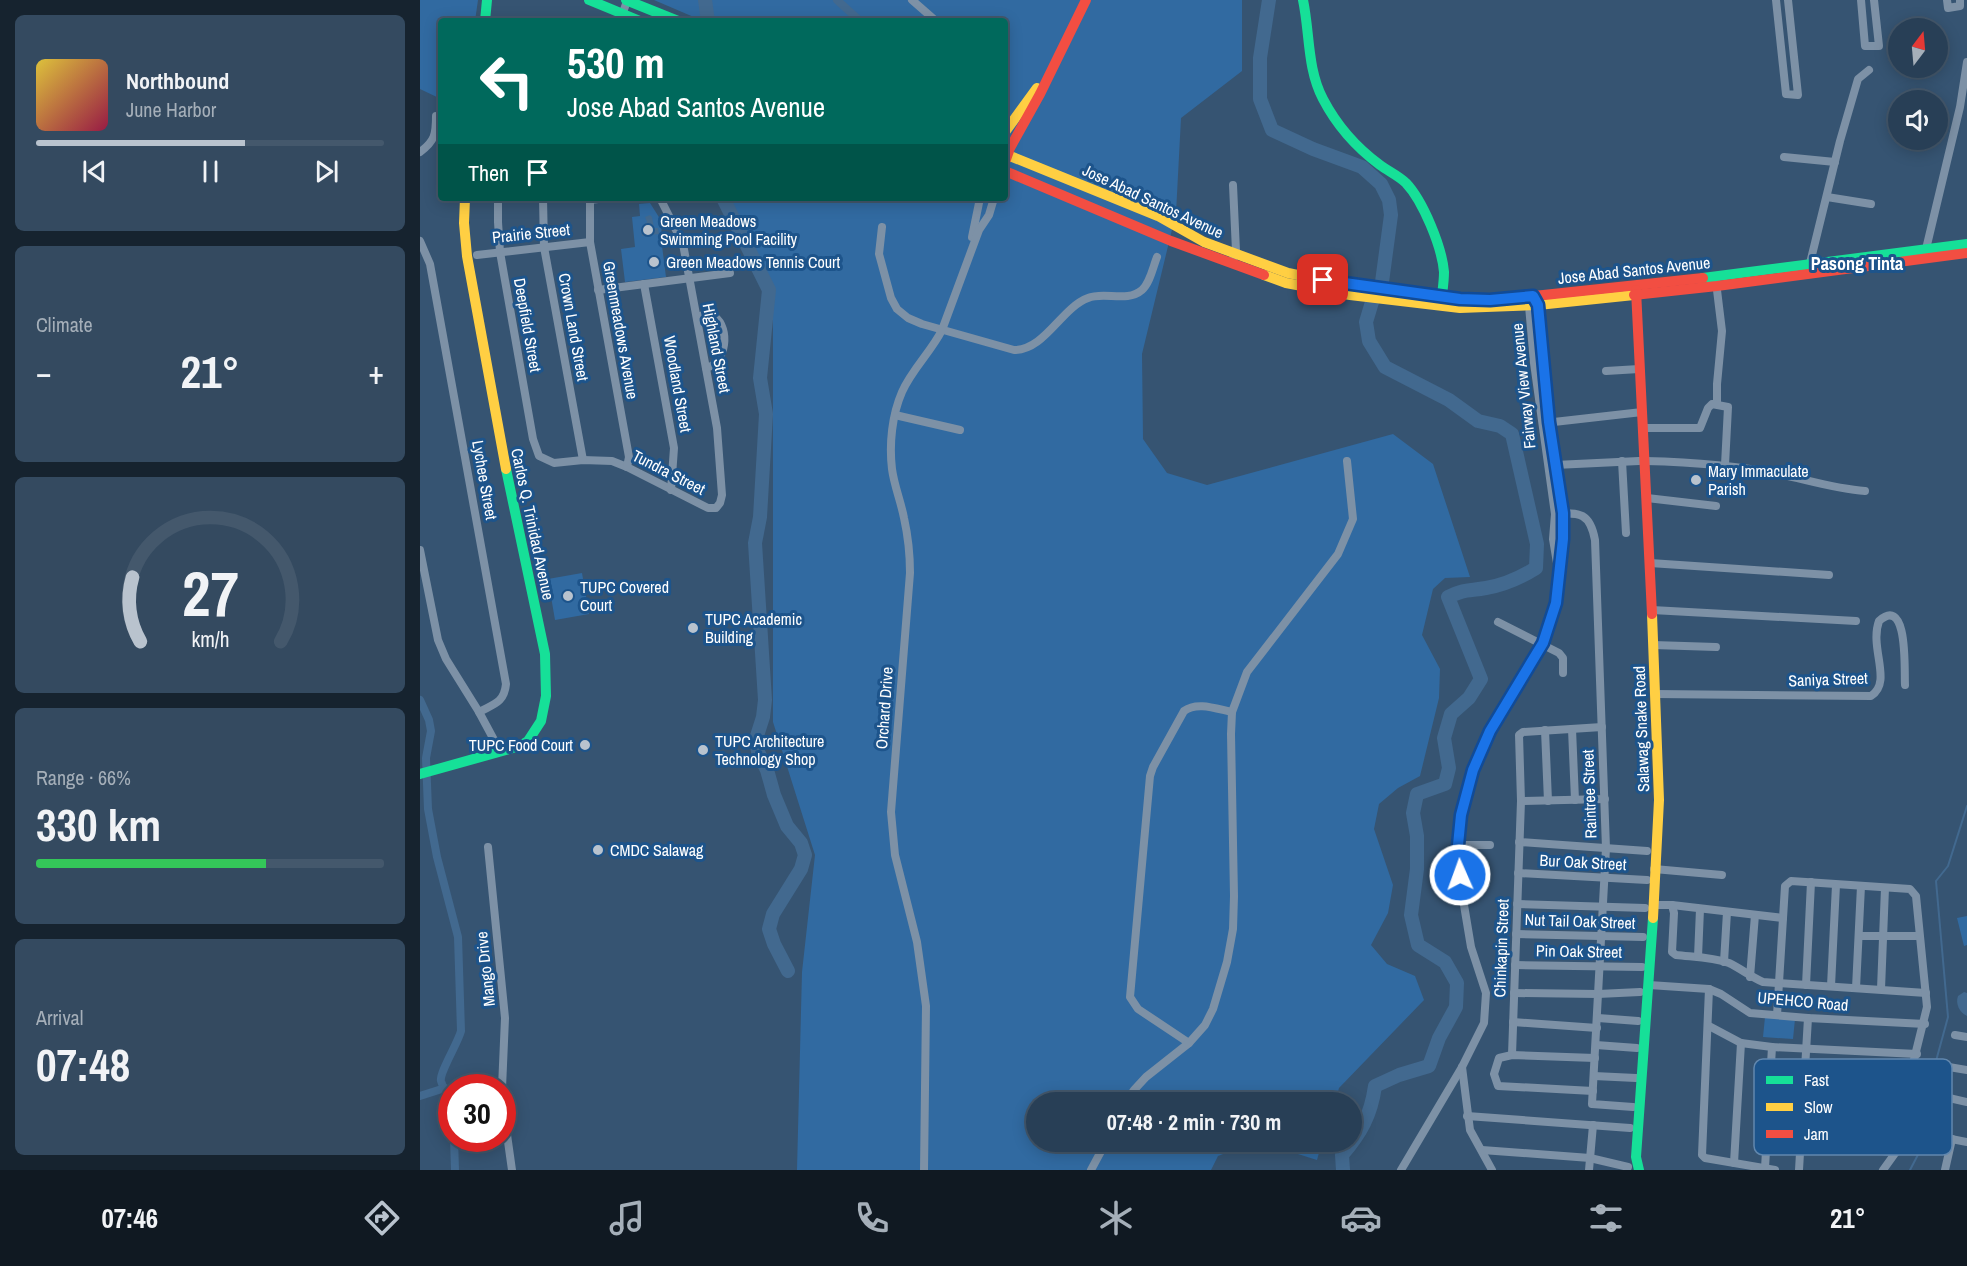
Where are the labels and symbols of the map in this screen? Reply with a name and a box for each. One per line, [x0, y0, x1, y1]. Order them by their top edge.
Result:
north arrow [1888, 18, 1948, 78]
street label: Jose Abad Santos Avenue [1079, 159, 1227, 243]
place label: Green Meadows Swimming Pool Facility [660, 210, 798, 250]
street label: Prairie Street [491, 218, 571, 248]
marker: Green Meadows Swimming Pool Facility [641, 223, 655, 237]
place label: Green Meadows Tennis Court [666, 251, 840, 273]
street label: Jose Abad Santos Avenue [1557, 251, 1711, 289]
district label: Pasong Tinta [1811, 251, 1904, 276]
pin [1297, 254, 1348, 305]
marker: Green Meadows Tennis Court [647, 255, 661, 269]
street label: Greenmeadows Avenue [598, 259, 644, 401]
street label: Crown Land Street [554, 271, 594, 383]
street label: Deepfield Street [509, 276, 547, 374]
street label: Highland Street [698, 301, 737, 395]
street label: Fairway View Avenue [1505, 322, 1541, 450]
street label: Woodland Street [659, 334, 697, 434]
street label: Lychee Street [467, 438, 503, 522]
street label: Tundra Street [629, 444, 710, 500]
street label: Carlos Q. Trinidad Avenue [506, 446, 560, 602]
place label: Mary Immaculate Parish [1708, 460, 1809, 500]
marker: Mary Immaculate Parish [1689, 473, 1703, 487]
place label: TUPC Covered Court [580, 576, 669, 616]
marker: TUPC Covered Court [561, 589, 575, 603]
place label: TUPC Academic Building [705, 608, 802, 648]
marker: TUPC Academic Building [686, 621, 700, 635]
street label: Orchard Drive [870, 666, 898, 750]
street label: Salawag Snake Road [1628, 666, 1654, 792]
street label: Saniya Street [1788, 667, 1868, 691]
place label: TUPC Architecture Technology Shop [715, 730, 824, 770]
place label: TUPC Food Court [469, 734, 573, 756]
marker: TUPC Food Court [578, 738, 592, 752]
marker: TUPC Architecture Technology Shop [696, 743, 710, 757]
street label: Raintree Street [1576, 749, 1602, 839]
place label: CMDC Salawag [610, 839, 704, 861]
marker: CMDC Salawag [591, 843, 605, 857]
position arrow [1428, 843, 1492, 907]
street label: Bur Oak Street [1539, 849, 1627, 875]
street label: Chinkapin Street [1488, 898, 1514, 998]
street label: Nut Tail Oak Street [1524, 908, 1636, 934]
street label: Mango Drive [470, 931, 500, 1007]
street label: Pin Oak Street [1536, 939, 1623, 963]
street label: UPEHCO Road [1757, 986, 1849, 1016]
legend [1754, 1059, 1952, 1155]
text: Fast [1804, 1069, 1829, 1091]
speed limit sign: 30 [438, 1074, 516, 1152]
text: Slow [1804, 1096, 1833, 1118]
text: Jam [1804, 1123, 1829, 1145]

